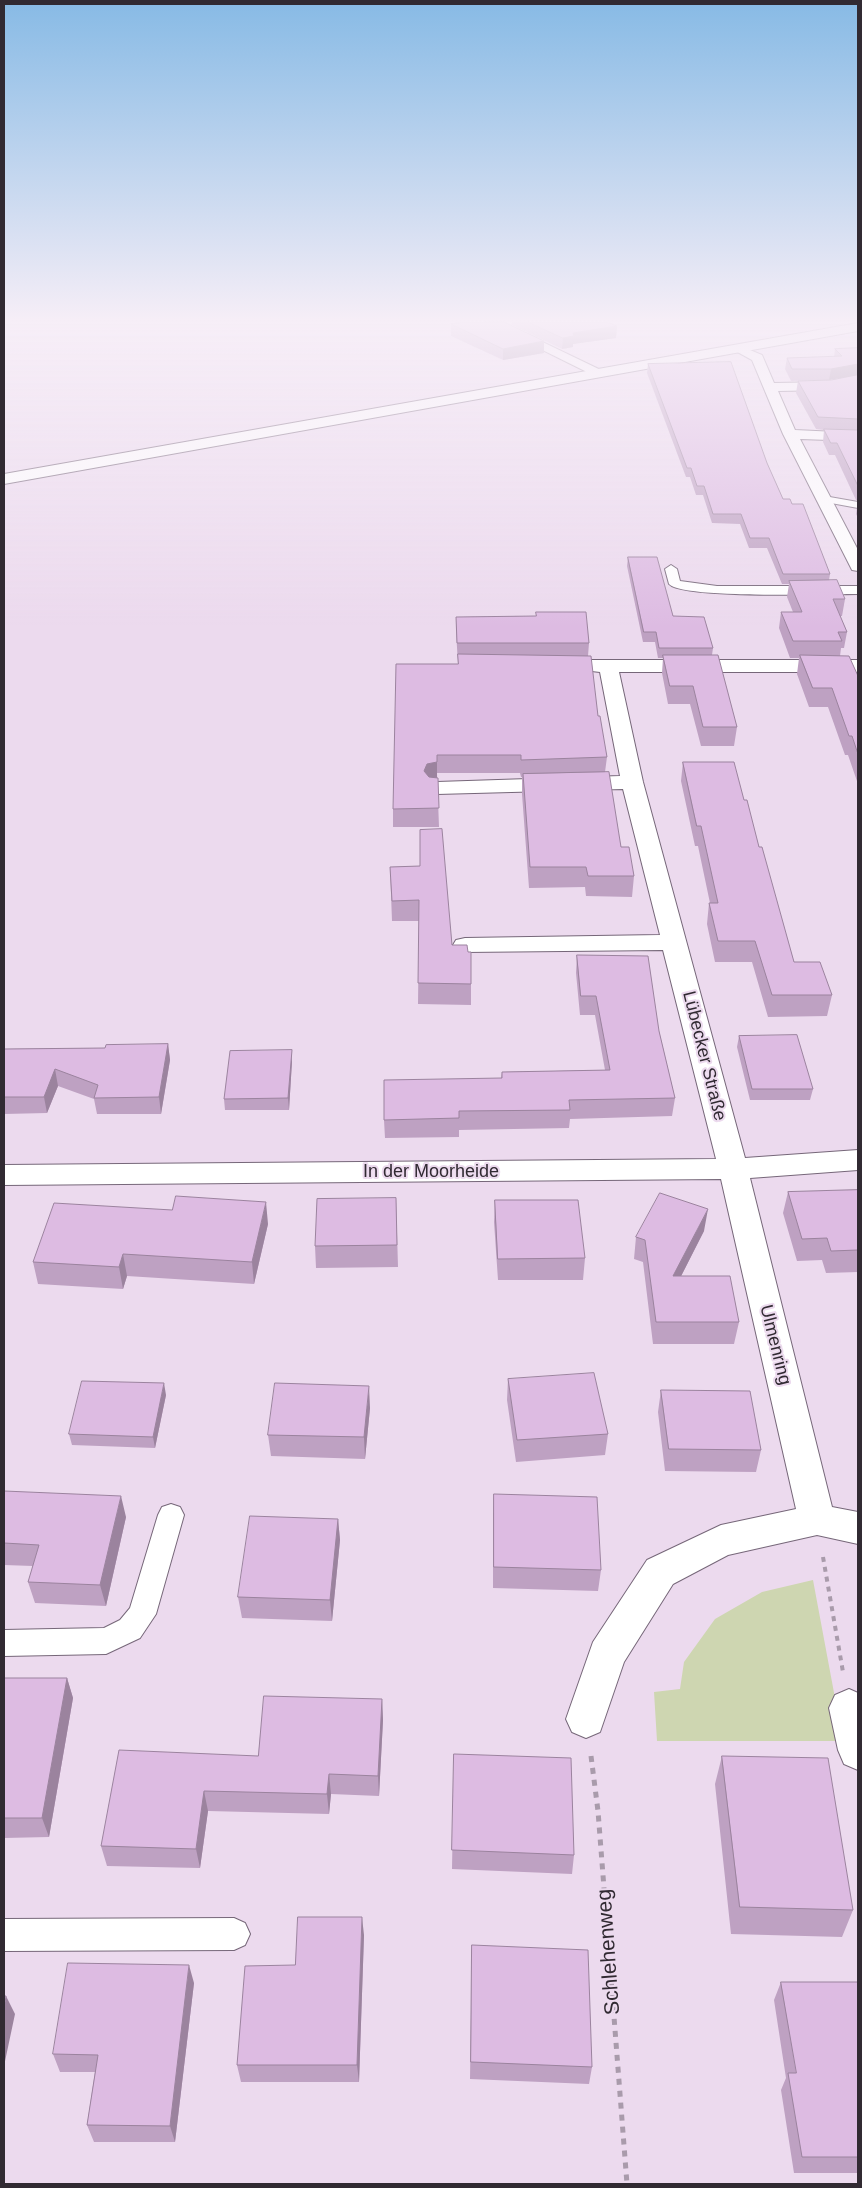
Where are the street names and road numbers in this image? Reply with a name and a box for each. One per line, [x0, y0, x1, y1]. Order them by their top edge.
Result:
street label: Lübecker Straße [677, 989, 731, 1123]
street label: In der Moorheide [363, 1161, 499, 1183]
street label: Ulmenring [755, 1303, 795, 1387]
street label: Schlehenweg [592, 1888, 626, 2016]

